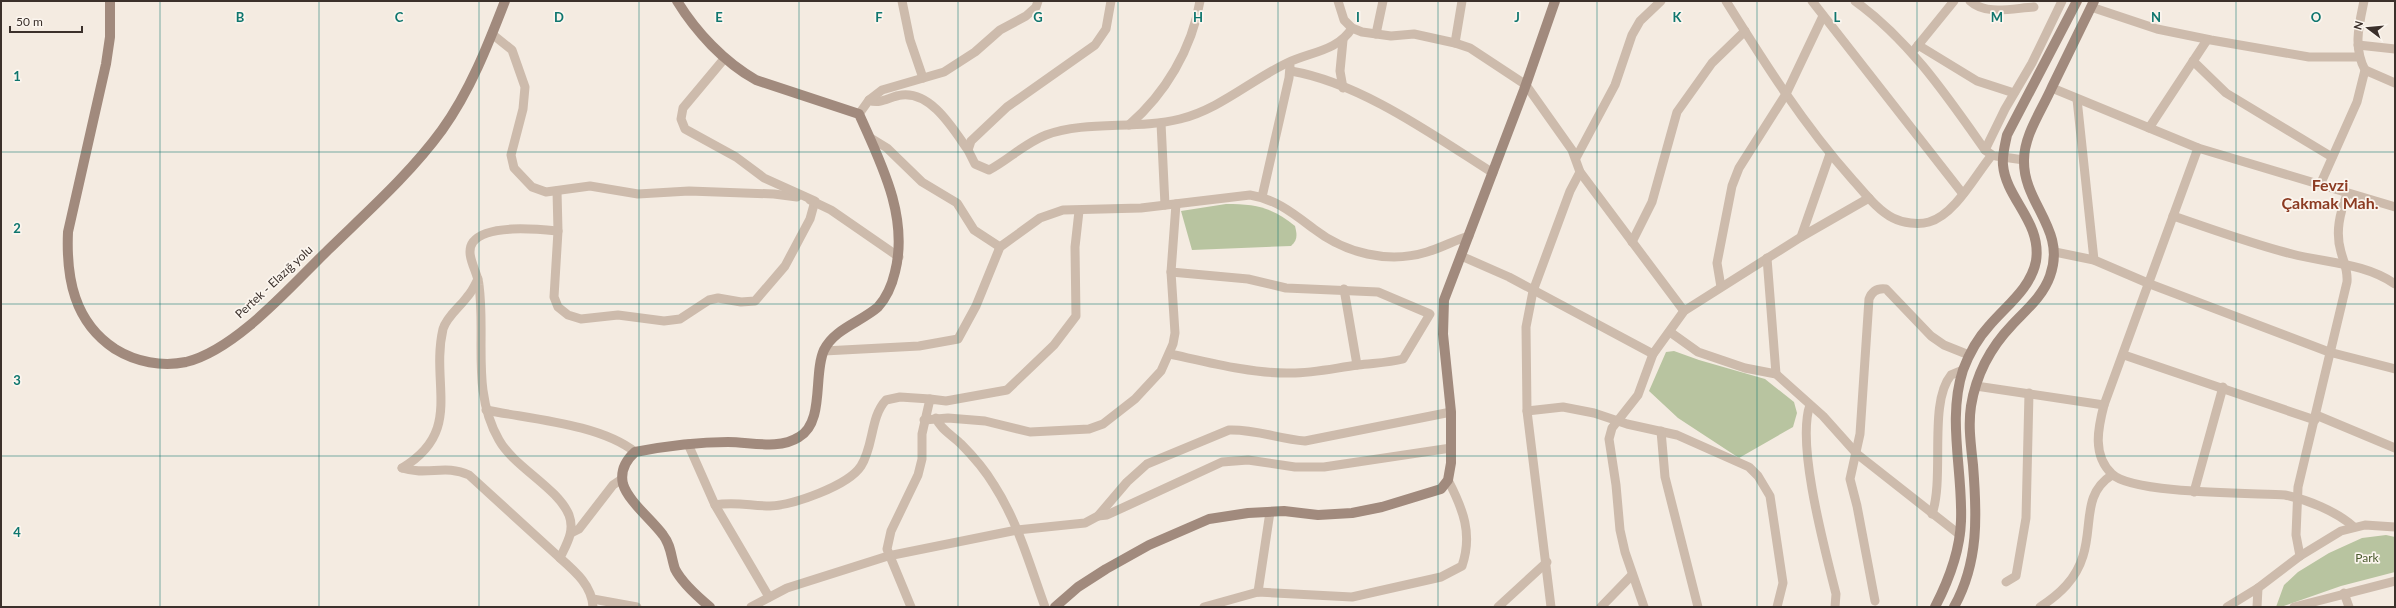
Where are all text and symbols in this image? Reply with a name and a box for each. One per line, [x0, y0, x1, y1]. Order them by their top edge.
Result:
scale bar [10, 8, 82, 34]
north arrow [2348, 8, 2388, 48]
text: B [236, 9, 245, 25]
text: C [395, 9, 404, 25]
text: D [554, 9, 564, 25]
text: E [715, 9, 723, 25]
text: F [875, 9, 883, 25]
text: G [1033, 9, 1043, 25]
text: H [1193, 9, 1203, 25]
text: I [1356, 9, 1360, 25]
text: J [1514, 9, 1520, 25]
text: K [1673, 9, 1683, 25]
text: L [1834, 9, 1841, 25]
text: M [1991, 9, 2003, 25]
text: N [2151, 9, 2161, 25]
text: O [2311, 9, 2322, 25]
text: 50 m [16, 14, 43, 29]
text: N [2350, 19, 2365, 31]
text: 1 [13, 68, 21, 84]
district label: Fevzi Çakmak Mah. [2281, 175, 2379, 212]
text: 2 [13, 220, 21, 236]
street label: Pertek - Elazığ yolu [232, 242, 315, 321]
text: 3 [13, 372, 21, 388]
text: 4 [13, 524, 21, 540]
park label: Park [2355, 550, 2380, 565]

